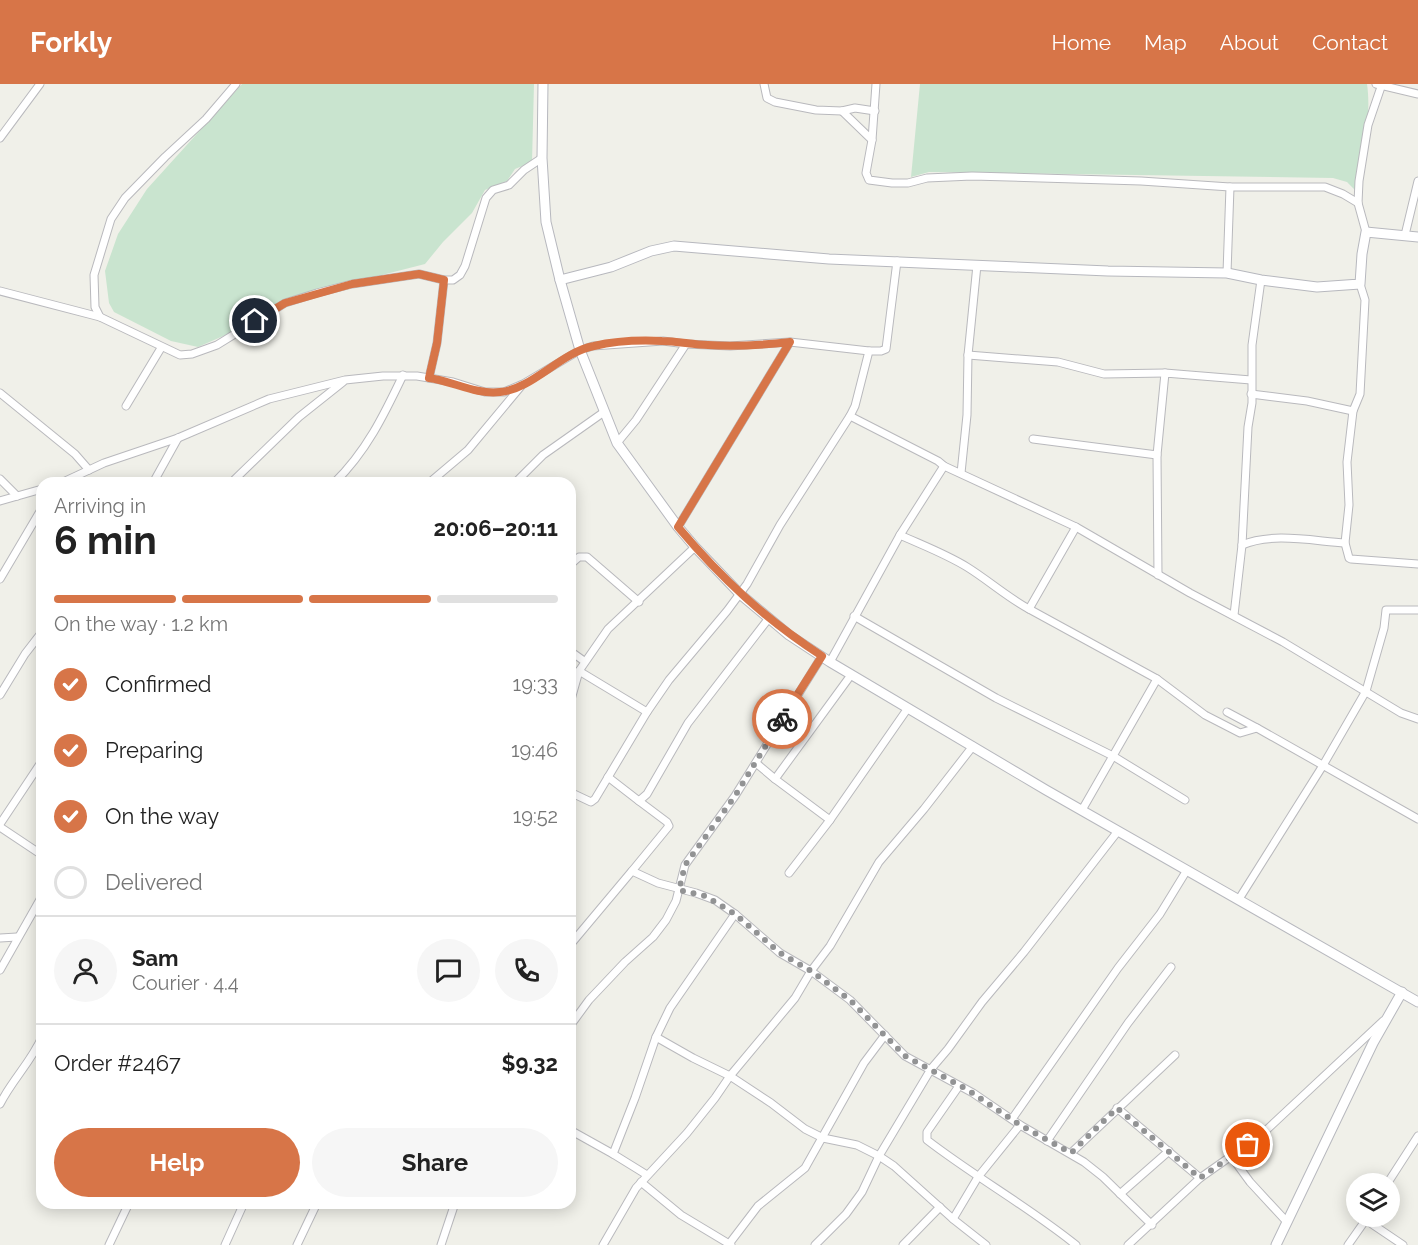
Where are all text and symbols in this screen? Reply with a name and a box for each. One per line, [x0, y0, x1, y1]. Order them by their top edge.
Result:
text: Forkly [30, 26, 112, 59]
text: Home [1052, 30, 1111, 55]
text: Map [1144, 30, 1187, 55]
text: About [1220, 30, 1279, 55]
text: Contact [1312, 30, 1388, 55]
pin [229, 295, 280, 346]
icon: home [238, 304, 271, 337]
text: Arriving in [54, 494, 146, 518]
text: 20:06–20:11 [433, 515, 558, 541]
text: 6 min [54, 517, 157, 563]
text: On the way · 1.2 km [54, 612, 228, 636]
icon: check [54, 668, 87, 701]
text: Confirmed [105, 671, 212, 697]
text: 19:33 [513, 672, 558, 696]
courier [752, 689, 812, 749]
icon: bike [766, 703, 799, 736]
icon: check [54, 734, 87, 767]
text: Preparing [105, 737, 203, 763]
text: 19:46 [511, 738, 558, 762]
icon: check [54, 800, 87, 833]
text: On the way [105, 803, 219, 829]
text: 19:52 [513, 804, 558, 828]
text: Delivered [105, 869, 203, 895]
button: person [54, 939, 117, 1002]
button: chat [417, 939, 480, 1002]
button: phone [495, 939, 558, 1002]
text: Sam [132, 945, 179, 971]
text: Courier · 4.4 [132, 971, 239, 995]
text: Order #2467 [54, 1050, 181, 1076]
text: $9.32 [501, 1050, 558, 1076]
pin [1222, 1119, 1273, 1170]
button: Help [54, 1128, 300, 1197]
button: Share [312, 1128, 558, 1197]
icon: bag [1231, 1128, 1264, 1161]
map controls [1346, 1173, 1400, 1227]
button: layers [1346, 1173, 1400, 1227]

